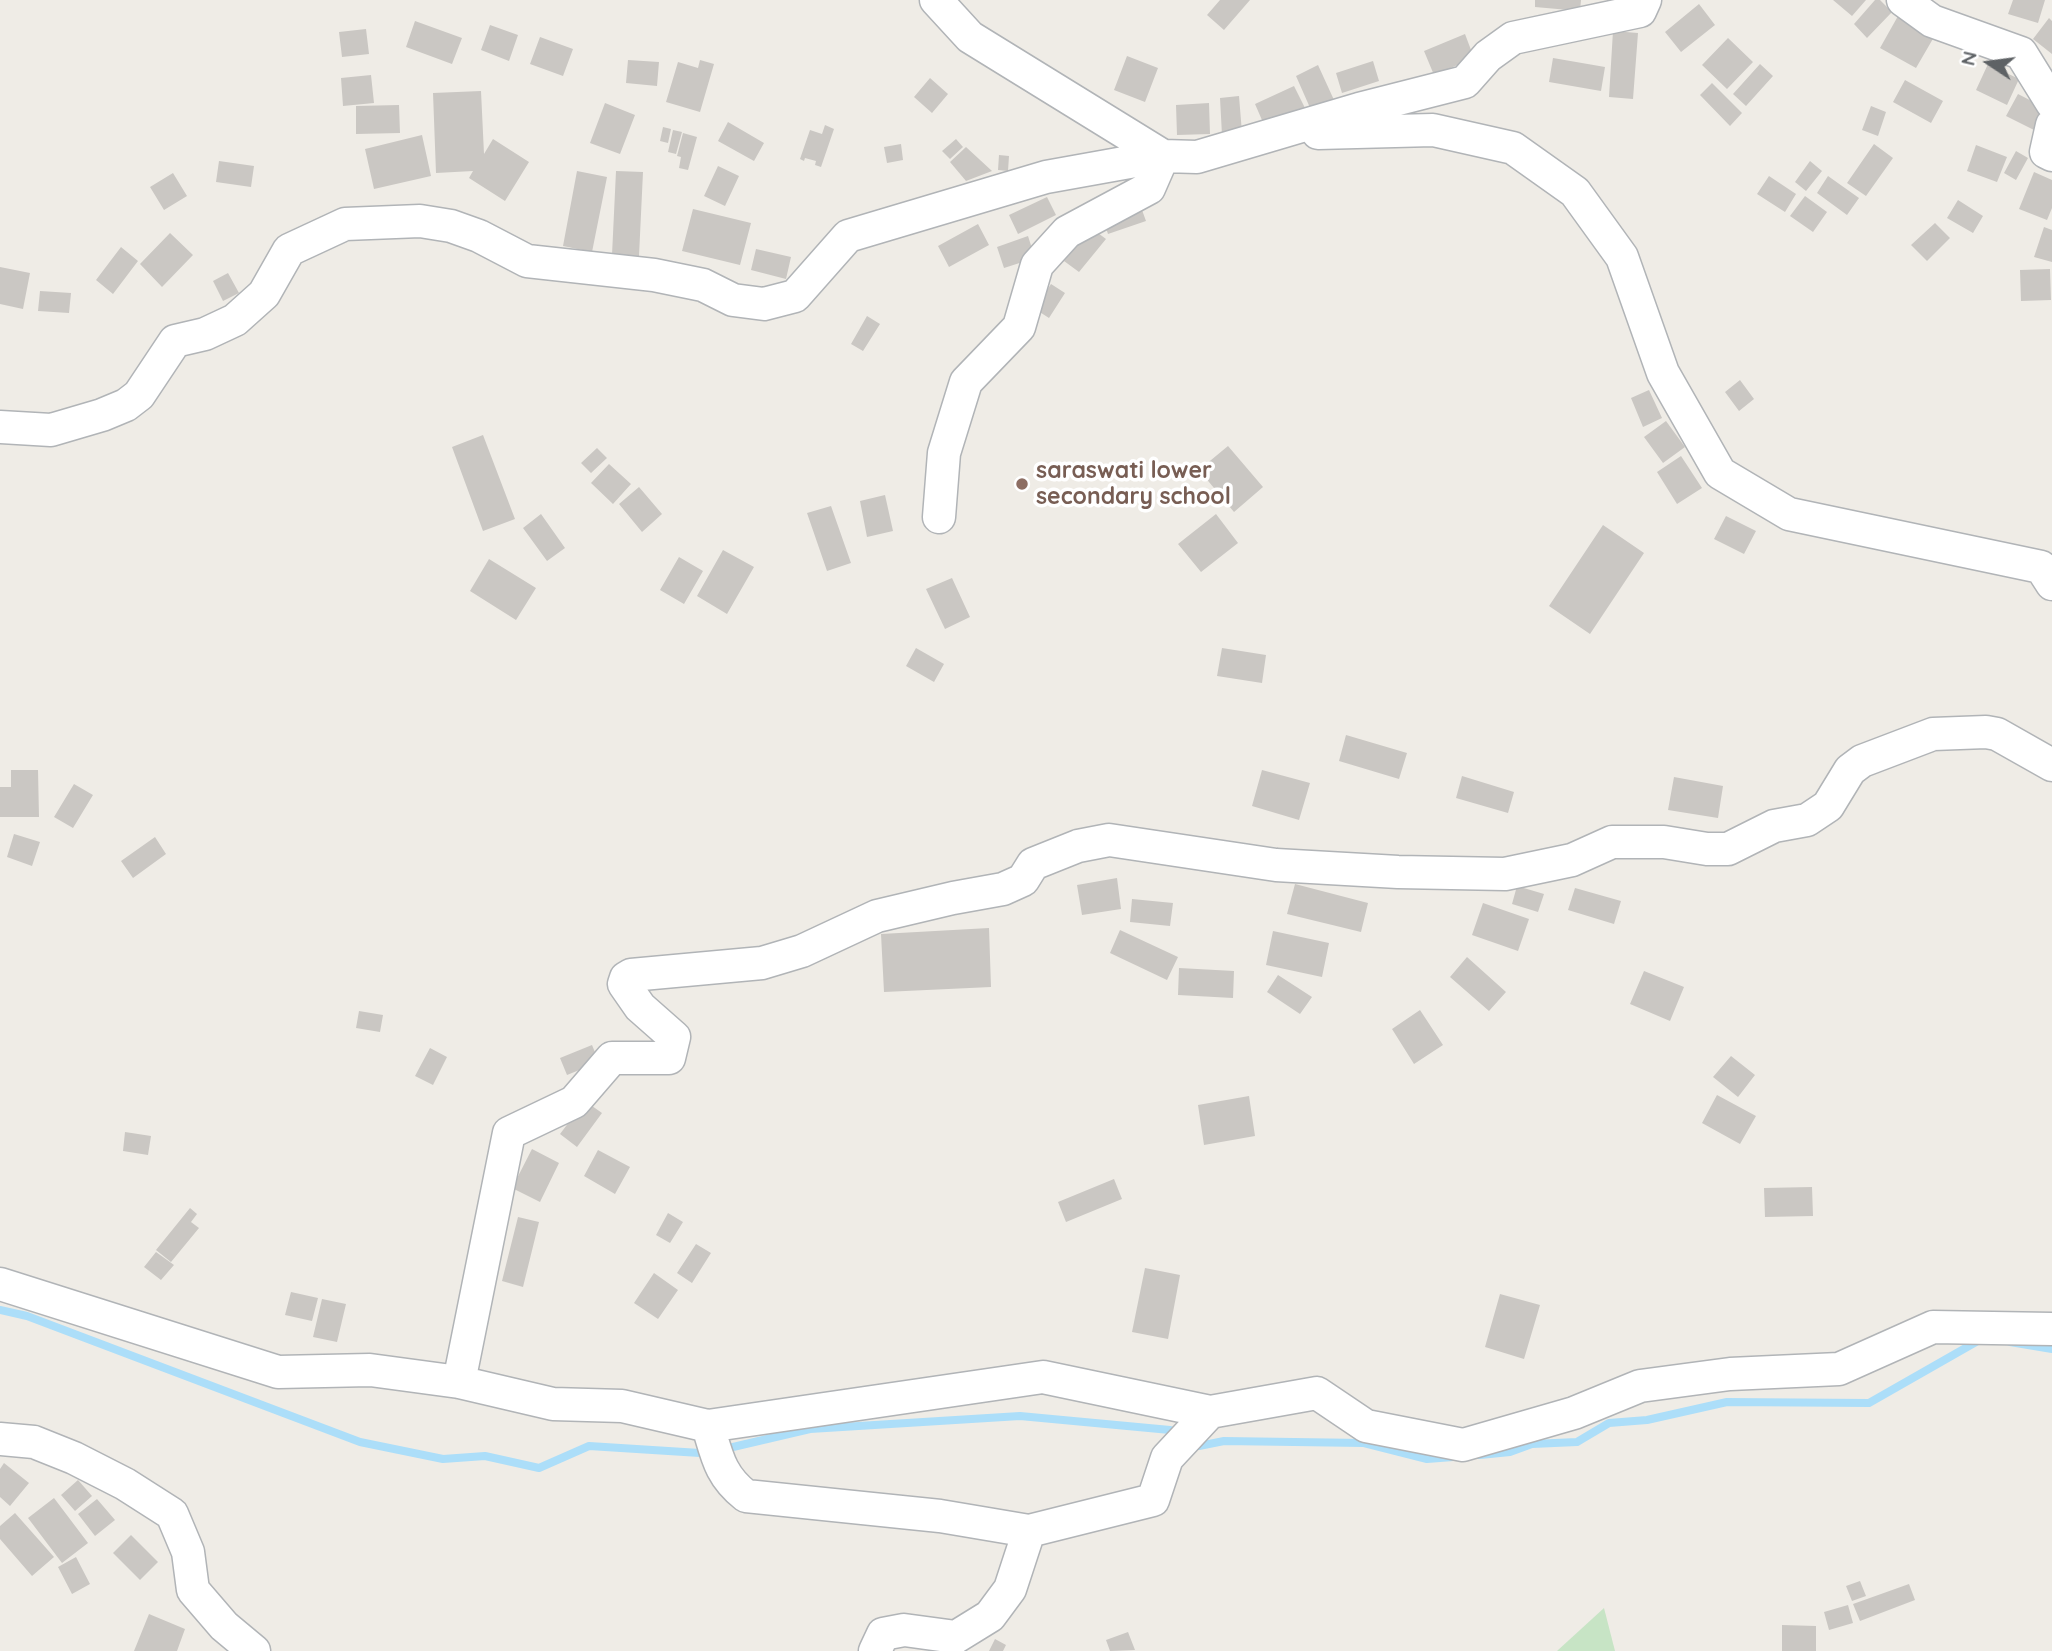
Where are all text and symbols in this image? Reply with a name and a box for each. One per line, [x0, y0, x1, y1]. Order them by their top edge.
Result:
north arrow [1954, 28, 2024, 98]
text: N [1955, 49, 1982, 68]
place label: saraswati lower secondary school [1036, 457, 1231, 511]
marker: saraswati lower secondary school [1014, 476, 1030, 492]

